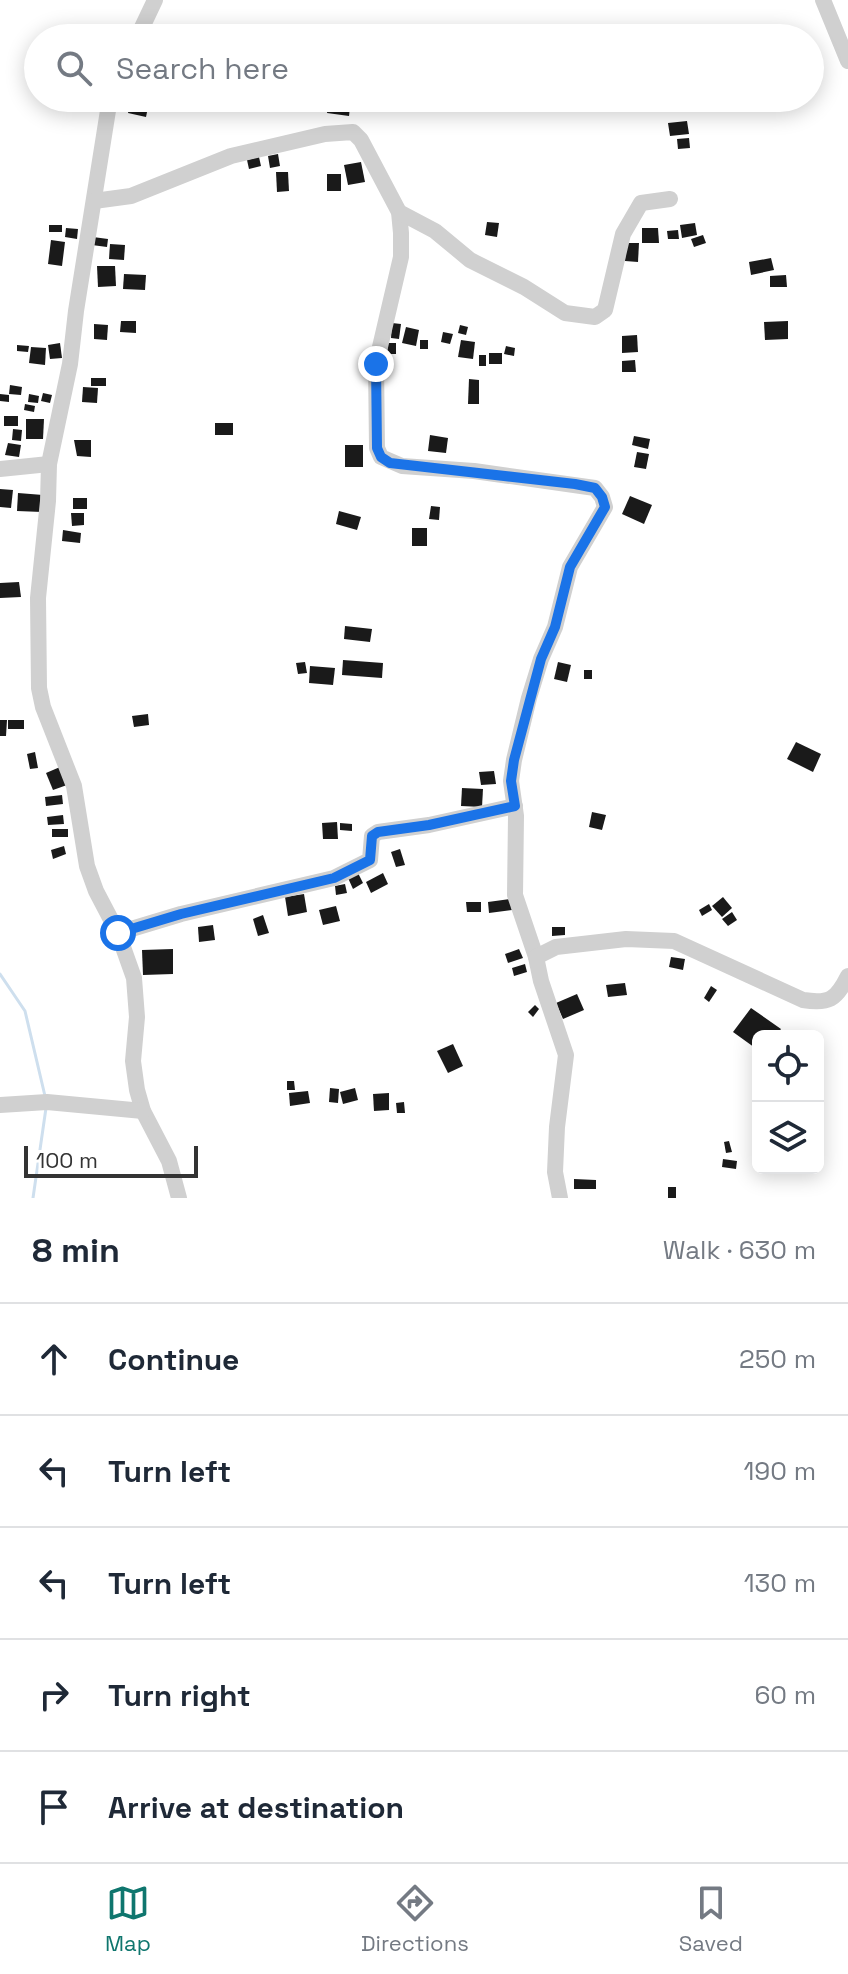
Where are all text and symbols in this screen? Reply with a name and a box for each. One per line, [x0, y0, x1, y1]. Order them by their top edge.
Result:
search box [24, 24, 824, 112]
icon: search [52, 46, 96, 90]
text: Search here [116, 49, 289, 88]
route end [358, 346, 394, 382]
route start [100, 915, 136, 951]
map controls [752, 1030, 824, 1174]
button: locate [752, 1030, 824, 1102]
button: layers [752, 1102, 824, 1174]
scale bar [24, 1142, 198, 1178]
text: 100 m [36, 1146, 98, 1174]
text: 8 min [32, 1229, 120, 1272]
text: Walk · 630 m [663, 1233, 816, 1267]
icon: ahead [32, 1337, 76, 1381]
text: Continue [108, 1340, 239, 1379]
text: 250 m [739, 1342, 816, 1376]
icon: left [32, 1449, 76, 1493]
text: Turn left [108, 1452, 231, 1491]
text: 190 m [744, 1454, 816, 1488]
icon: left [32, 1561, 76, 1605]
text: Turn left [108, 1564, 231, 1603]
text: 130 m [744, 1566, 816, 1600]
icon: right [32, 1673, 76, 1717]
text: Turn right [108, 1676, 251, 1715]
text: 60 m [754, 1678, 816, 1712]
icon: arrive [32, 1785, 76, 1829]
text: Arrive at destination [108, 1788, 404, 1827]
tab: Map [105, 1881, 151, 1957]
tab: Directions [361, 1881, 469, 1957]
tab: Saved [679, 1881, 743, 1957]

